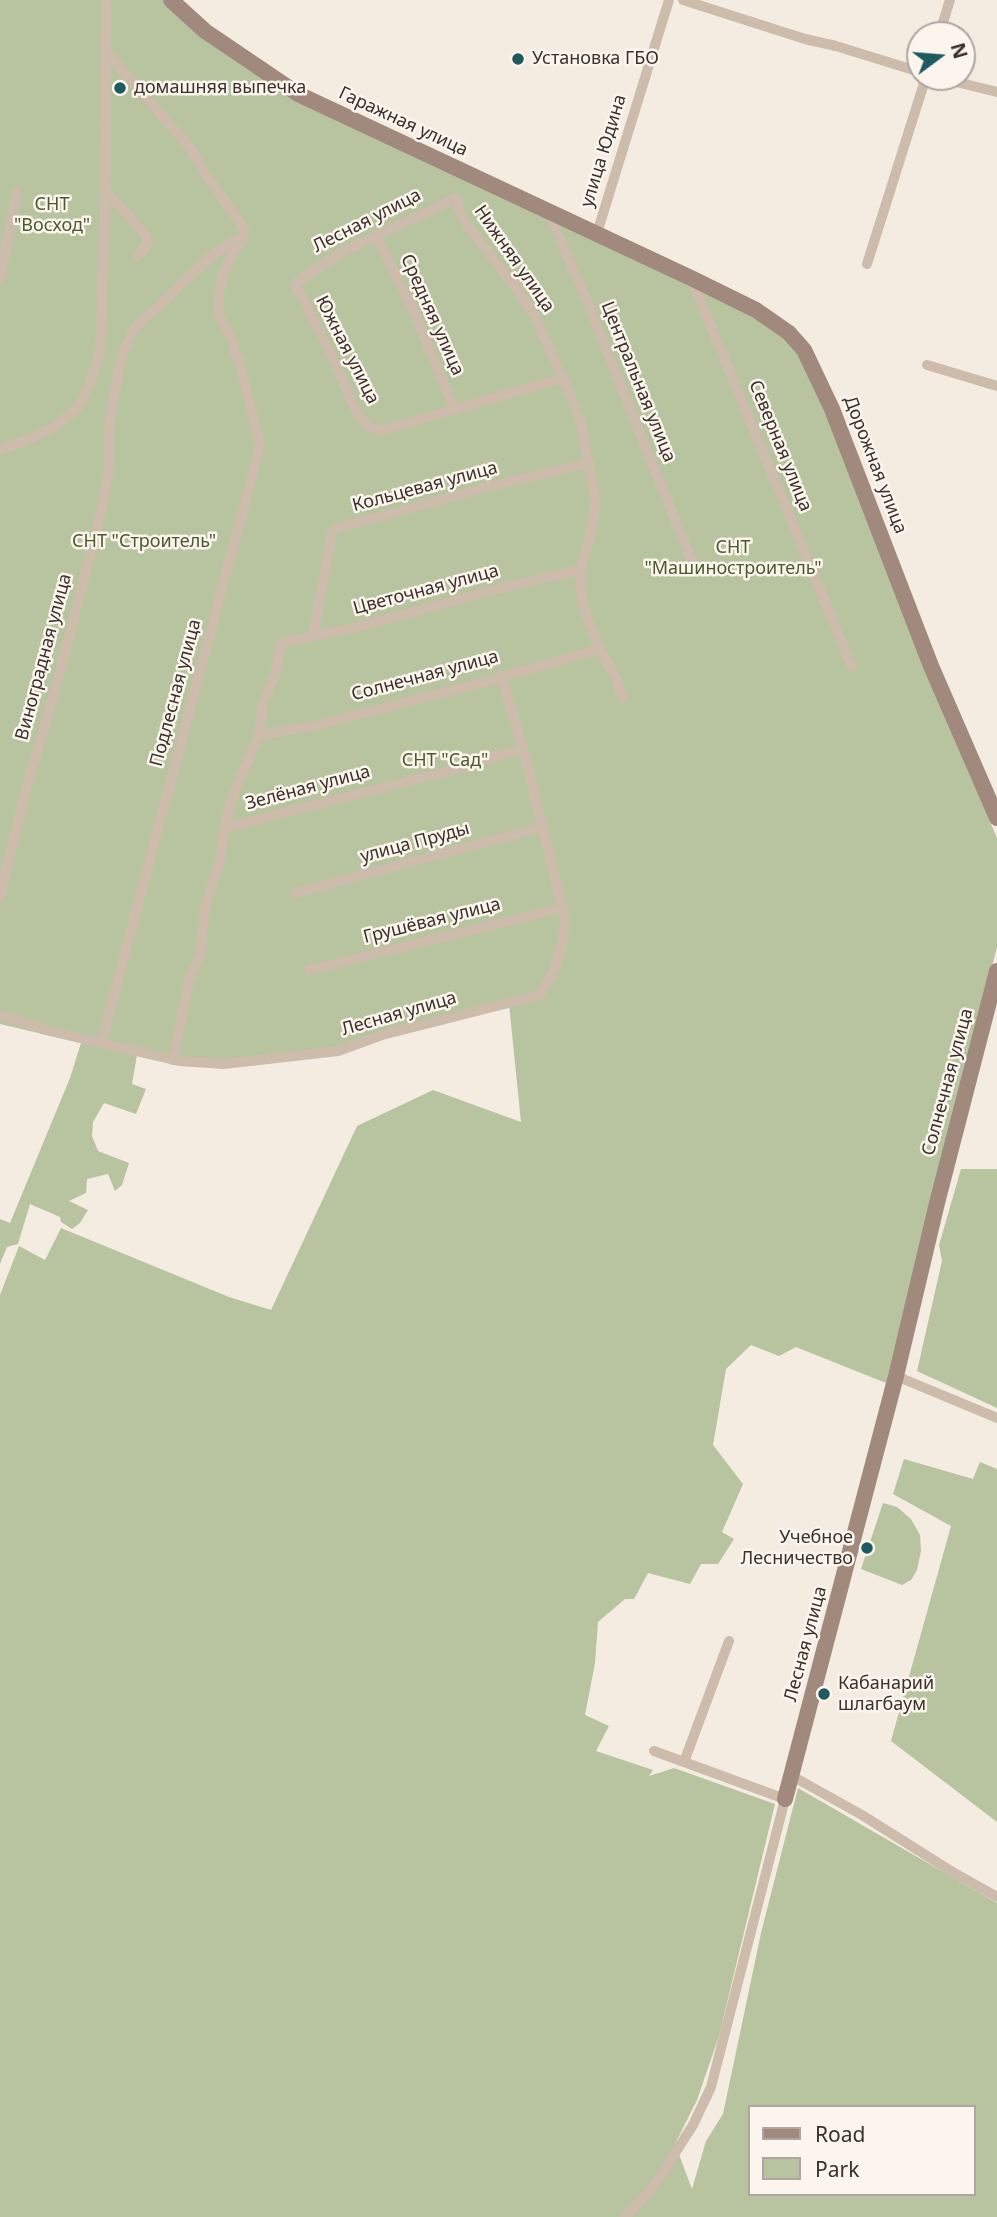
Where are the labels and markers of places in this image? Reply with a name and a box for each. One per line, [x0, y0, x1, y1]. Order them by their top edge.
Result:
place label: Установка ГБО [532, 48, 659, 70]
marker: Установка ГБО [510, 51, 526, 67]
place label: домашняя выпечка [134, 77, 306, 99]
marker: домашняя выпечка [112, 80, 128, 96]
place label: Учебное Лесничество [741, 1527, 853, 1570]
marker: Учебное Лесничество [859, 1540, 875, 1556]
place label: Кабанарий шлагбаум [838, 1673, 934, 1716]
marker: Кабанарий шлагбаум [816, 1686, 832, 1702]

